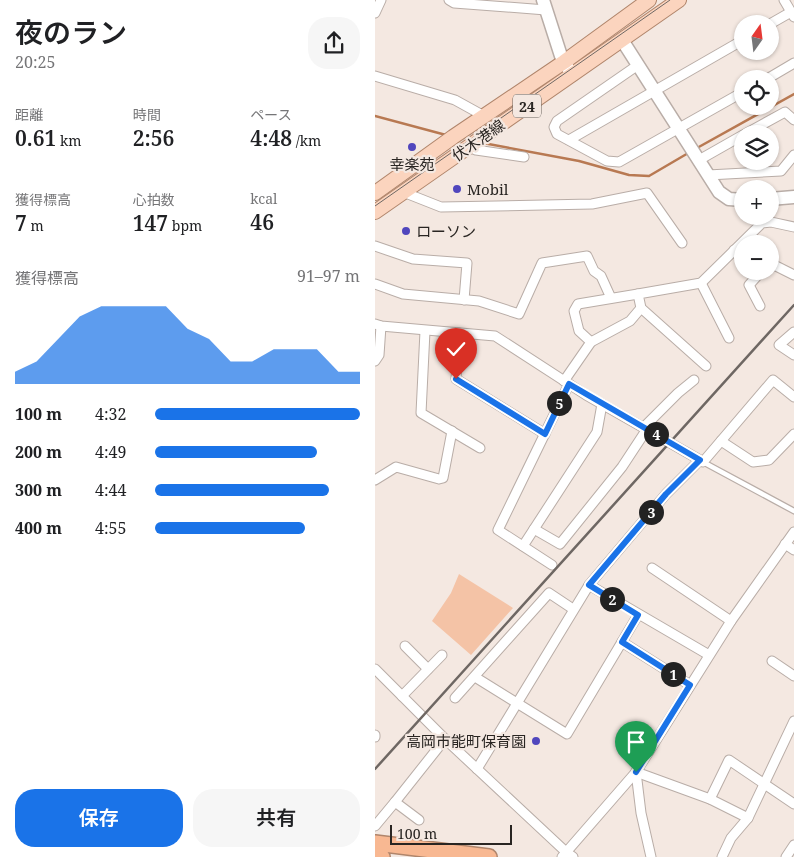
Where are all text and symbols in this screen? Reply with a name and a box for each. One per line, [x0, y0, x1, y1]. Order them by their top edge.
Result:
text: 夜のラン [15, 13, 127, 51]
north arrow [734, 15, 779, 60]
map controls [734, 15, 779, 280]
button: share [308, 17, 360, 69]
text: 20:25 [15, 51, 55, 73]
button: locate [734, 70, 779, 115]
road number: 24 [513, 94, 541, 118]
text: 距離 [15, 105, 43, 124]
text: 時間 [133, 105, 161, 124]
text: ペース [250, 105, 292, 124]
street label: 伏木港線 [448, 115, 508, 165]
text: 0.61 [15, 124, 56, 152]
text: 2:56 [133, 124, 174, 152]
text: 4:48 [250, 124, 292, 152]
button: layers [734, 125, 779, 170]
text: km [56, 131, 81, 150]
text: /km [292, 131, 321, 150]
marker: 幸楽苑 [406, 141, 418, 153]
place label: 幸楽苑 [389, 154, 435, 174]
place label: Mobil [467, 179, 509, 199]
button: + [734, 180, 779, 225]
marker: Mobil [451, 183, 463, 195]
text: kcal [250, 189, 277, 208]
text: 獲得標高 [15, 190, 71, 209]
text: 心拍数 [133, 190, 175, 209]
text: 46 [250, 208, 274, 236]
text: 7 [15, 209, 27, 237]
text: 147 [133, 209, 168, 237]
text: m [27, 216, 44, 235]
text: bpm [168, 216, 202, 235]
place label: ローソン [416, 221, 476, 241]
marker: ローソン [400, 225, 412, 237]
button: − [734, 235, 779, 280]
text: 91–97 m [297, 265, 360, 287]
text: 獲得標高 [15, 267, 79, 289]
pin [435, 328, 477, 379]
icon: check [442, 335, 470, 363]
pin: 5 [547, 390, 571, 416]
text: 5 [556, 394, 563, 413]
text: 100 m [15, 403, 62, 425]
text: 4:32 [95, 403, 126, 425]
pin: 4 [643, 422, 669, 446]
text: 4 [653, 425, 660, 444]
text: 200 m [15, 441, 62, 463]
text: 4:49 [95, 441, 126, 463]
text: 300 m [15, 479, 62, 501]
text: 4:44 [95, 479, 126, 501]
pin: 3 [639, 500, 663, 524]
text: 3 [648, 503, 655, 522]
text: 400 m [15, 517, 62, 539]
text: 4:55 [95, 517, 126, 539]
pin: 2 [599, 586, 625, 612]
text: 2 [609, 590, 616, 609]
pin: 1 [661, 662, 685, 686]
text: 1 [670, 665, 677, 684]
pin [615, 721, 657, 772]
icon: arrive [622, 728, 650, 756]
place label: 高岡市能町保育園 [406, 731, 526, 751]
marker: 高岡市能町保育園 [530, 735, 542, 747]
button: 保存 [15, 789, 183, 847]
button: 共有 [193, 789, 360, 847]
scale bar [390, 822, 513, 845]
text: 100 m [397, 824, 437, 843]

